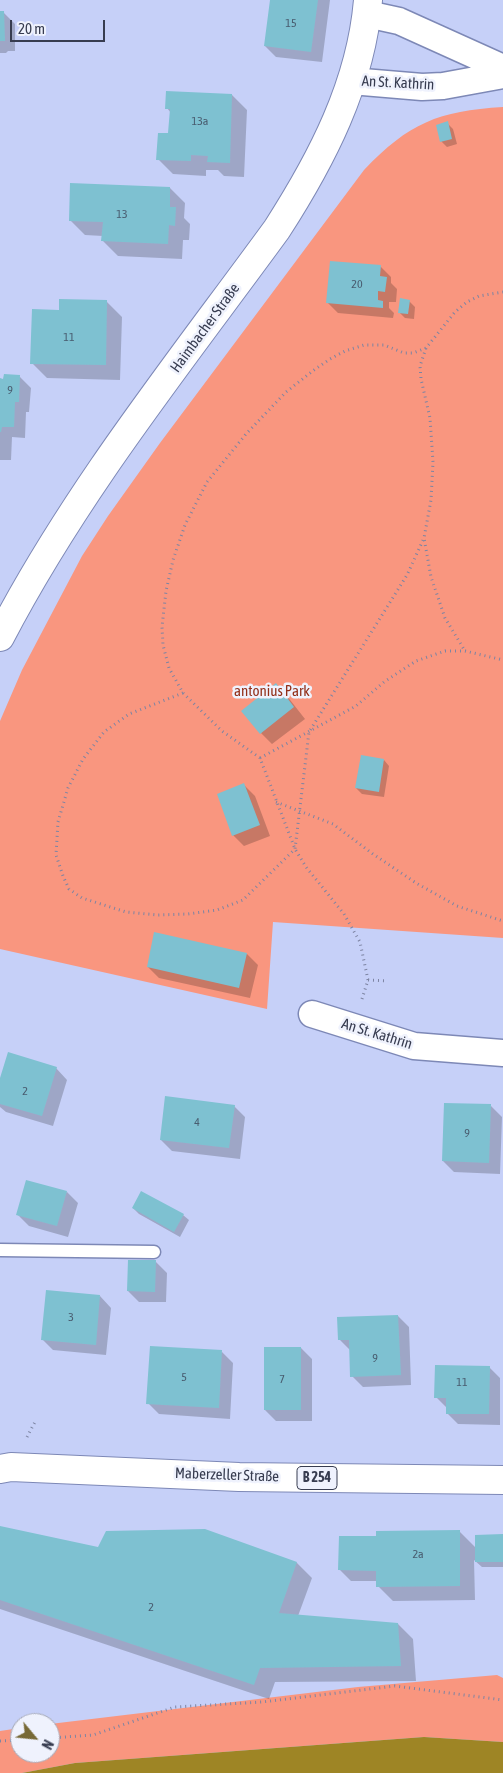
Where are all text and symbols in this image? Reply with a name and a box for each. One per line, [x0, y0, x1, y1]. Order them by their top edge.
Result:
scale bar [12, 10, 108, 42]
house number: 15 [285, 16, 297, 30]
text: 20 m [18, 20, 45, 37]
street label: An St. Kathrin [361, 72, 435, 94]
house number: 13a [192, 114, 208, 128]
house number: 13 [116, 207, 128, 221]
house number: 20 [351, 277, 363, 291]
street label: Haimbacher Straße [167, 280, 243, 376]
house number: 11 [63, 330, 75, 344]
house number: 9 [7, 383, 13, 397]
park label: antonius Park [234, 682, 310, 700]
street label: An St. Kathrin [340, 1015, 414, 1053]
house number: 2 [22, 1084, 28, 1098]
house number: 4 [194, 1115, 200, 1129]
house number: 9 [464, 1126, 470, 1140]
house number: 3 [68, 1310, 74, 1324]
house number: 9 [372, 1351, 378, 1365]
house number: 5 [181, 1370, 187, 1384]
house number: 7 [279, 1372, 285, 1386]
house number: 11 [456, 1375, 468, 1389]
street label: Maberzeller Straße [175, 1464, 279, 1486]
road number: B 254 [297, 1466, 337, 1490]
house number: 2a [412, 1547, 424, 1561]
house number: 2 [148, 1600, 154, 1614]
north arrow [10, 1713, 60, 1763]
text: N [38, 1737, 56, 1752]

